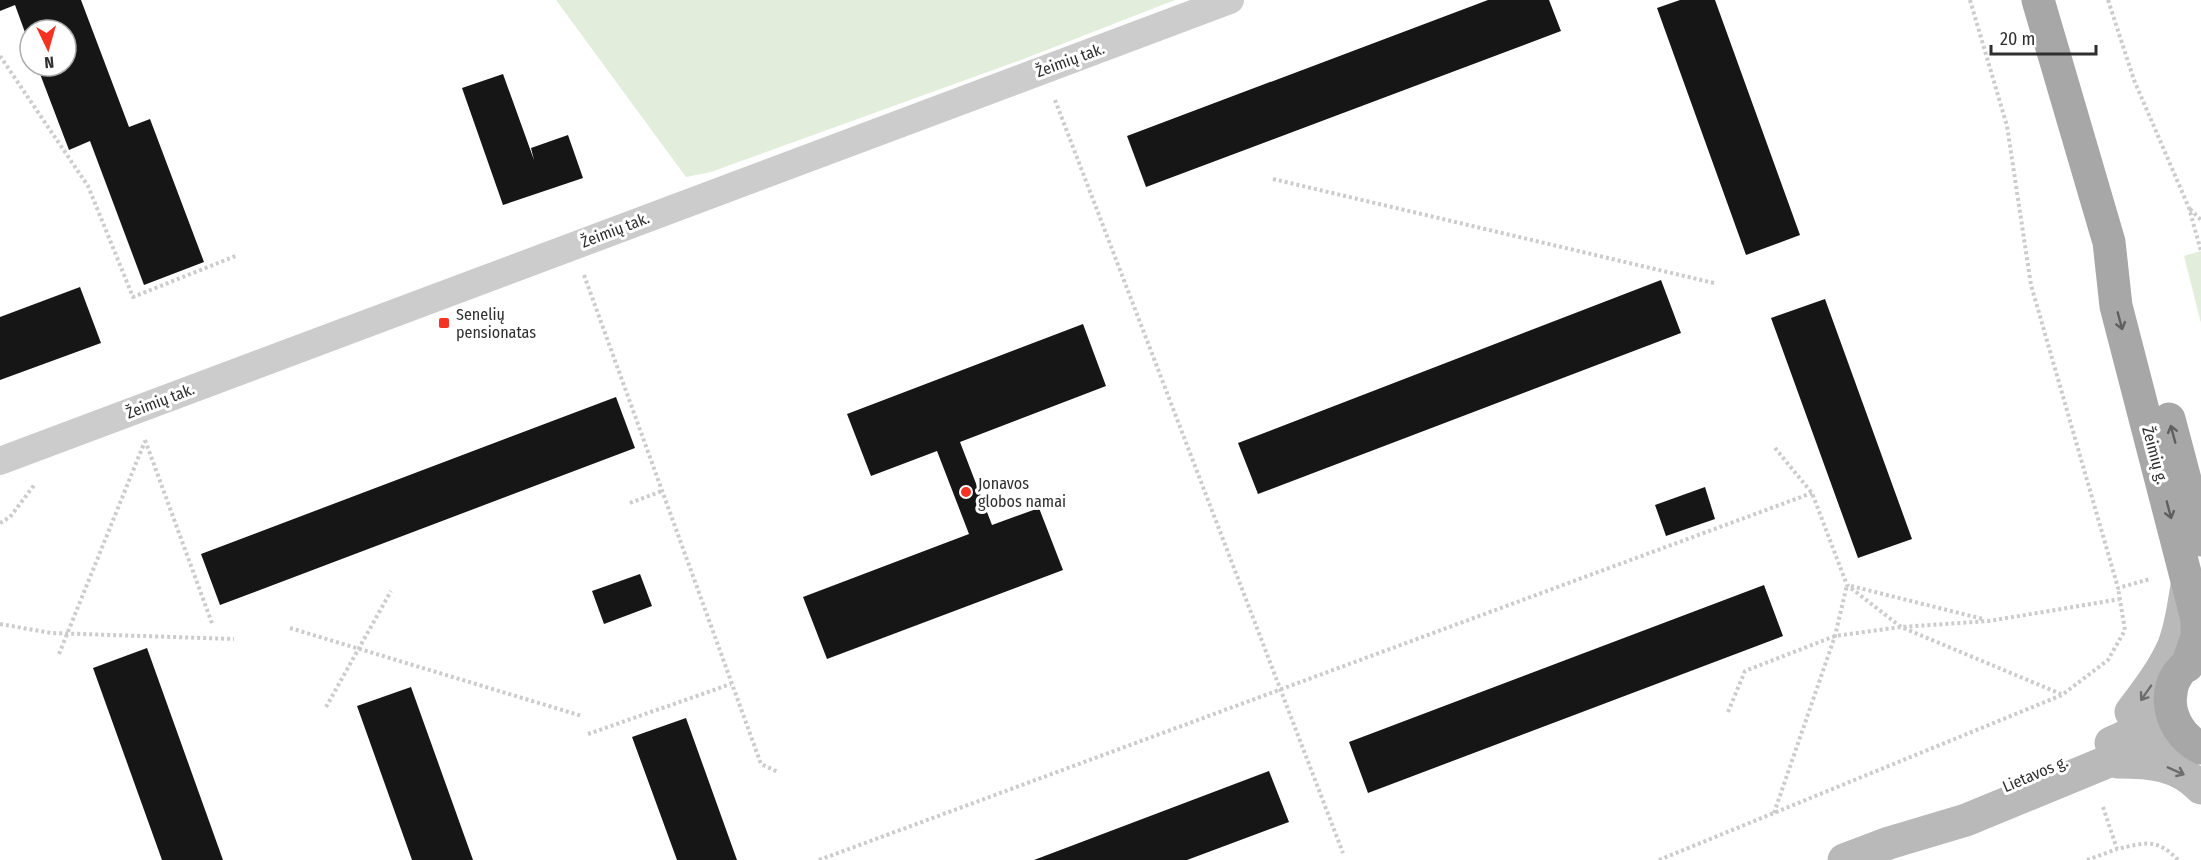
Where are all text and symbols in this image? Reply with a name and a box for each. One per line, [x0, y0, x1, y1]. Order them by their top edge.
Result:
north arrow [18, 18, 78, 78]
scale bar [1991, 18, 2096, 56]
text: 20 m [2000, 28, 2035, 50]
street label: Žeimių tak. [1033, 38, 1107, 81]
text: N [44, 53, 55, 72]
street label: Žeimių tak. [578, 207, 652, 252]
place label: Senelių pensionatas [456, 305, 536, 342]
one-way arrow [2114, 311, 2126, 330]
marker: Senelių pensionatas [437, 316, 451, 330]
street label: Žeimių tak. [123, 378, 197, 423]
street label: Žeimių g. [2138, 424, 2173, 486]
one-way arrow [2167, 425, 2178, 444]
place label: Jonavos globos namai [978, 474, 1066, 511]
marker: Jonavos globos namai [959, 485, 973, 499]
one-way arrow [2163, 500, 2175, 519]
one-way arrow [2140, 684, 2152, 700]
street label: Lietavos g. [2000, 752, 2070, 796]
one-way arrow [2167, 766, 2185, 777]

